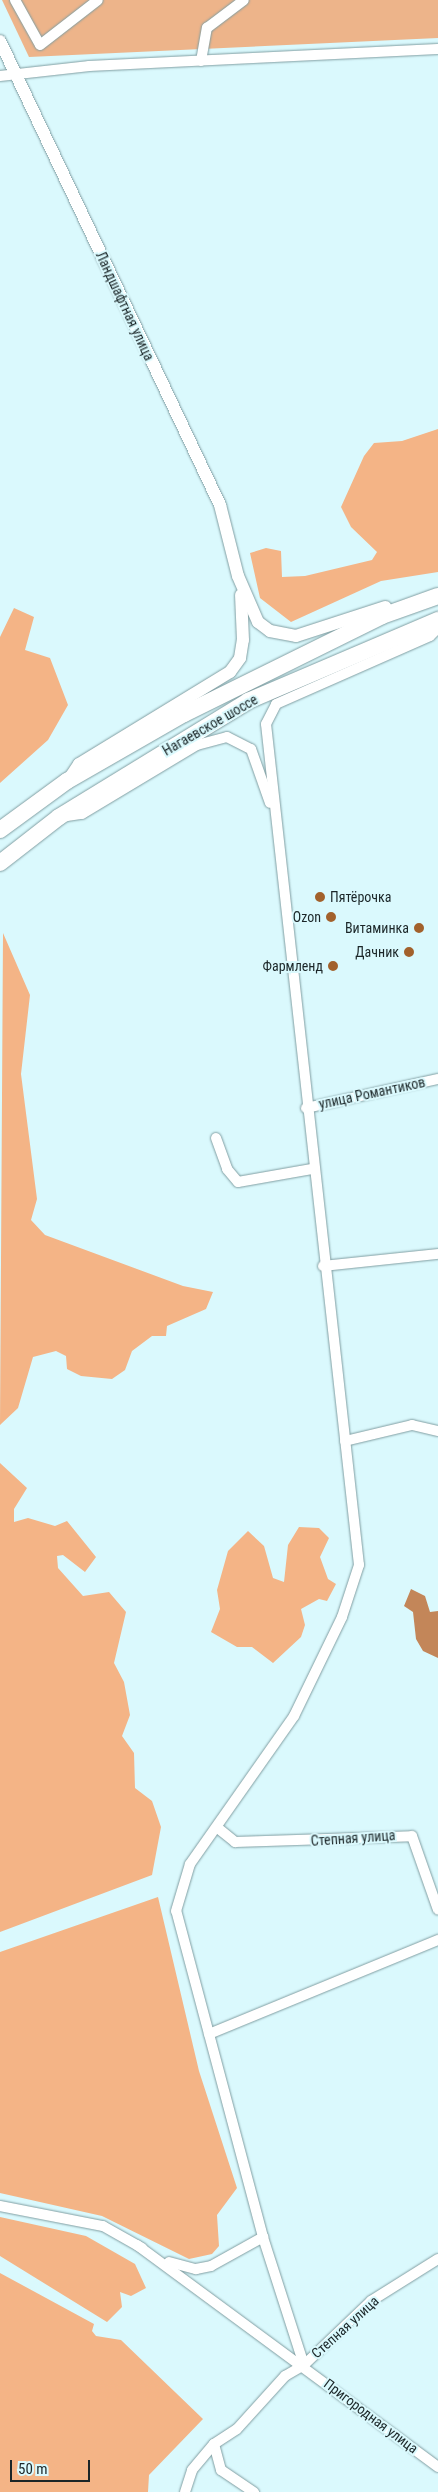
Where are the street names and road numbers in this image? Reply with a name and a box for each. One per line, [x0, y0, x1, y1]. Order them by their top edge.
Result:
street label: Ландшафтная улица [92, 249, 158, 363]
street label: Нагаевское шоссе [159, 691, 261, 759]
street label: улица Романтиков [317, 1074, 427, 1112]
street label: Степная улица [310, 1827, 396, 1849]
street label: Степная улица [308, 2292, 382, 2362]
street label: Пригородная улица [321, 2375, 421, 2457]

